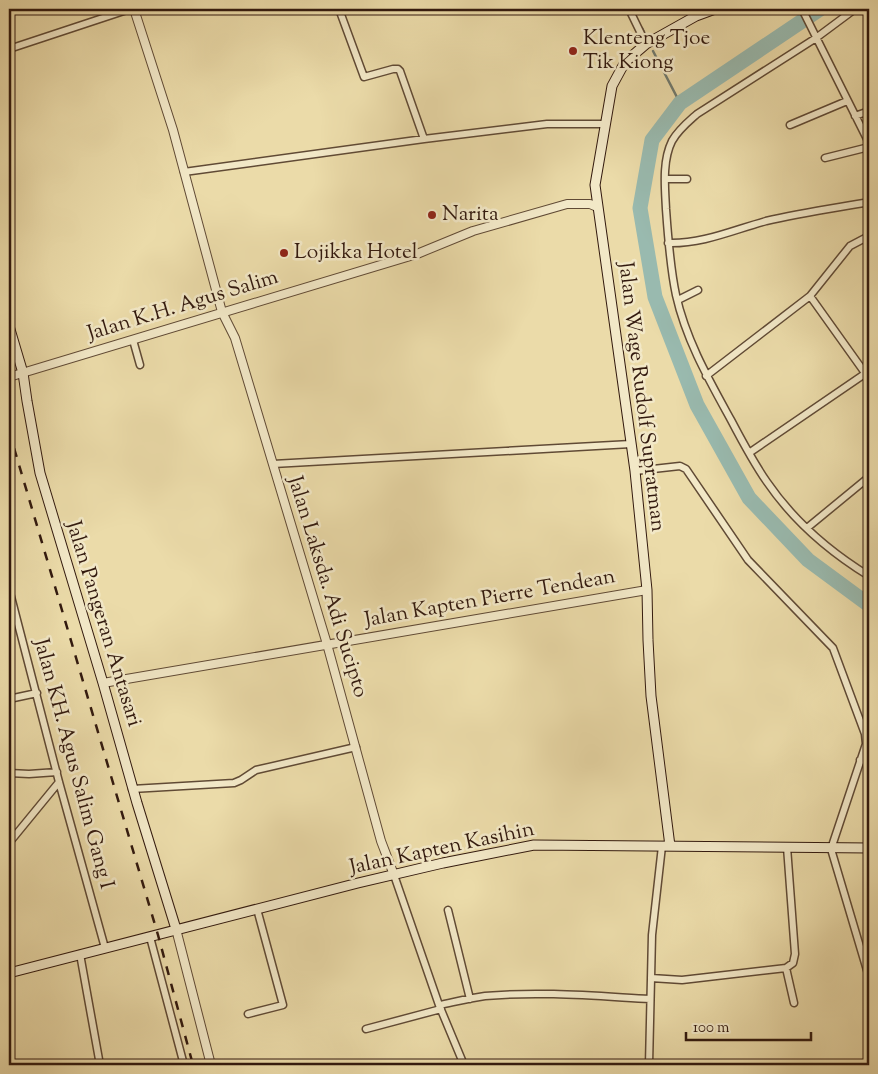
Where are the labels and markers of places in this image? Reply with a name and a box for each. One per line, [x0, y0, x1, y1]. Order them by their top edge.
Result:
place label: Klenteng Tjoe Tik Kiong [583, 24, 710, 78]
marker: Klenteng Tjoe Tik Kiong [567, 45, 579, 57]
place label: Narita [442, 200, 499, 230]
marker: Narita [426, 209, 438, 221]
place label: Lojikka Hotel [294, 238, 418, 268]
marker: Lojikka Hotel [278, 247, 290, 259]

